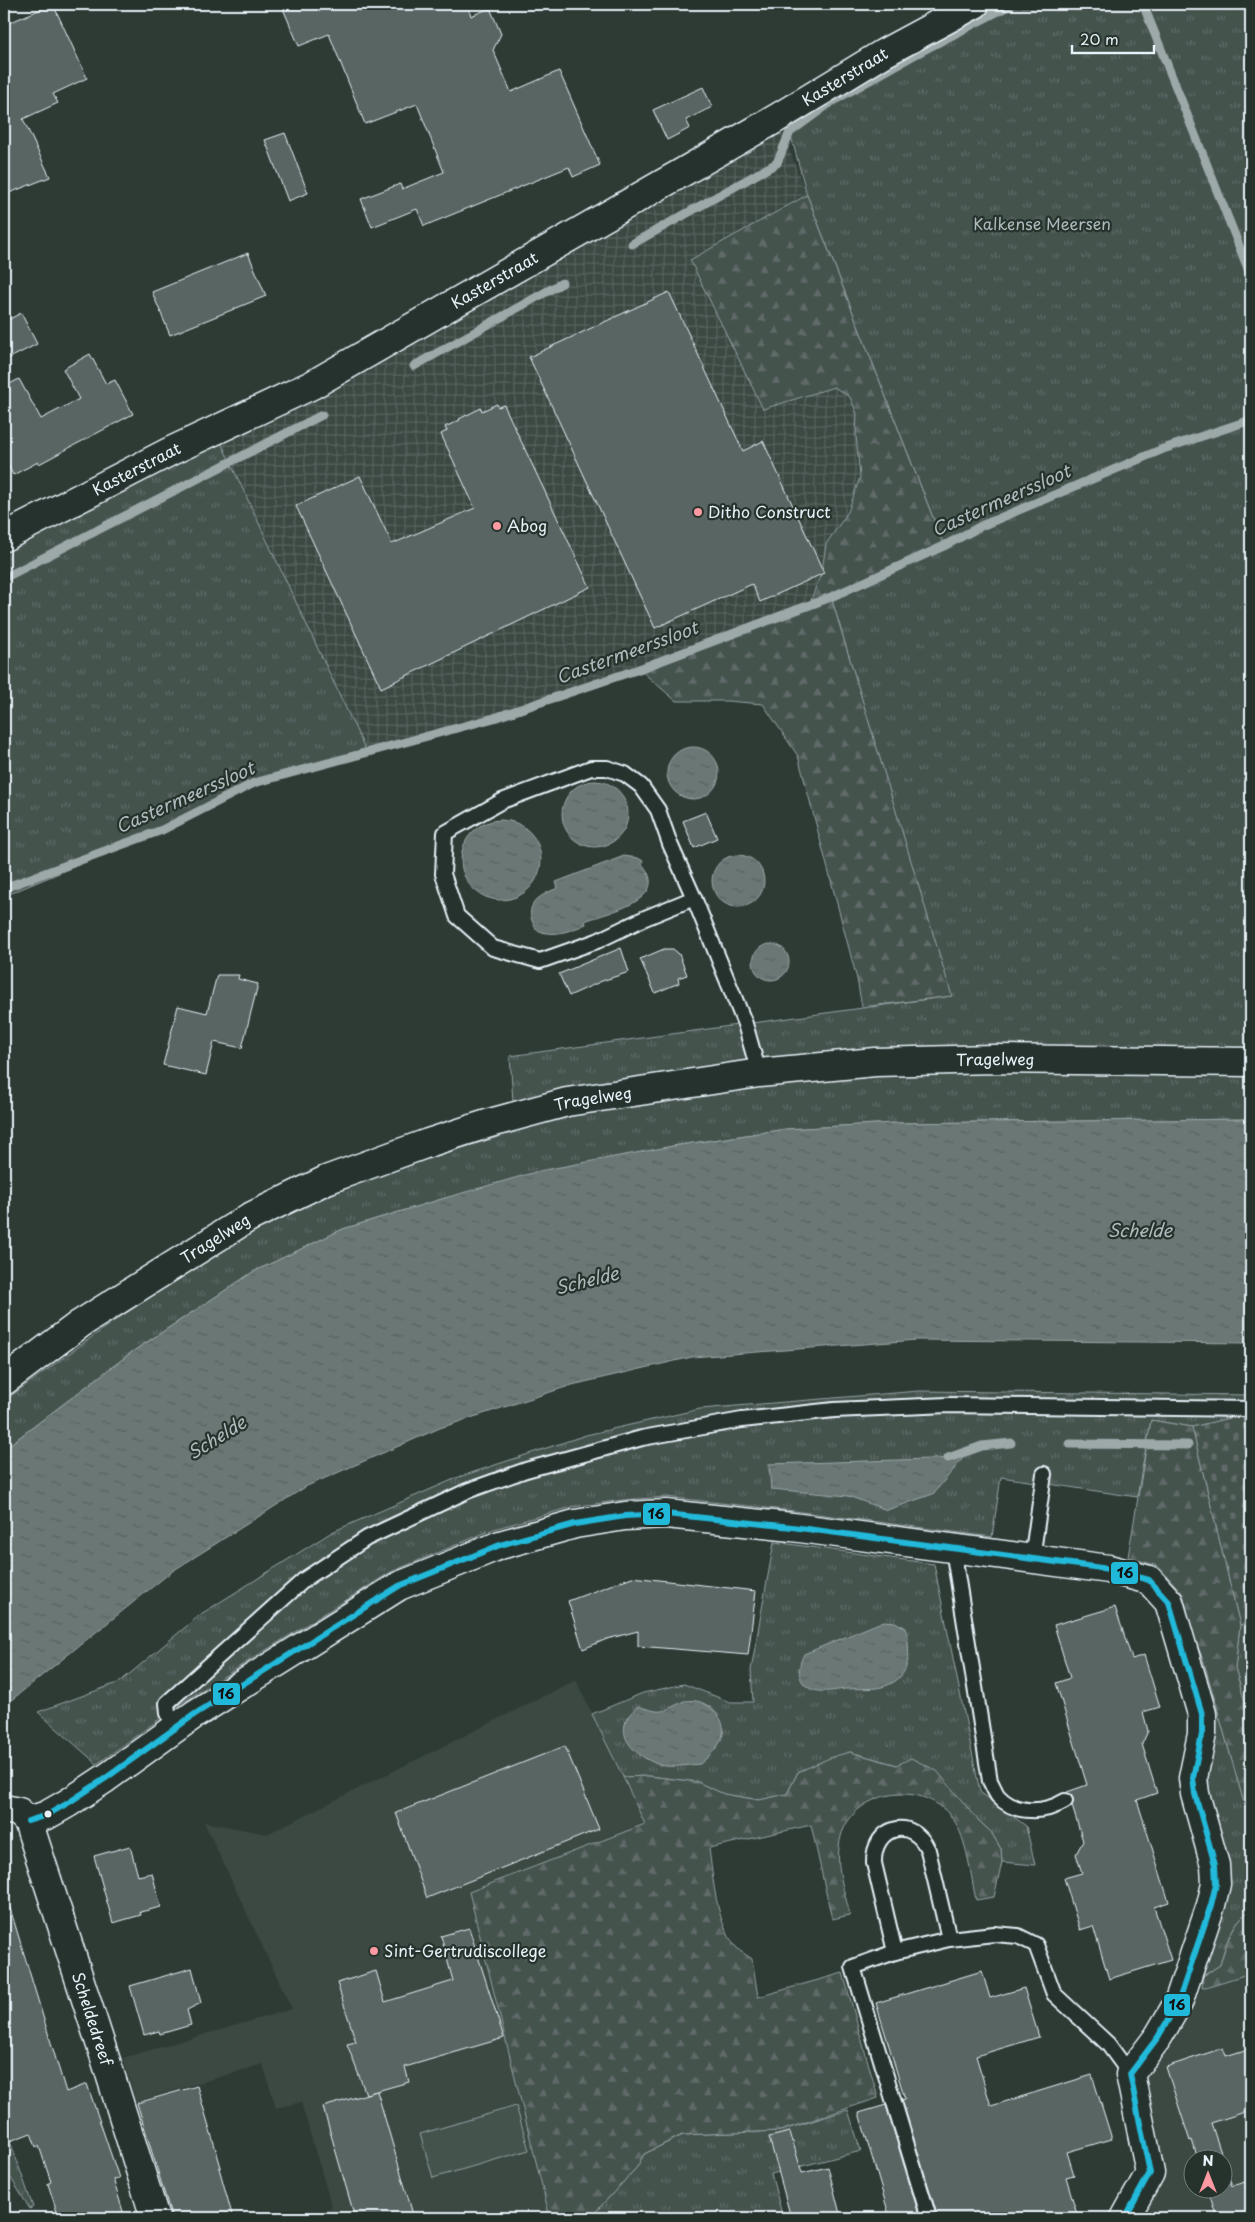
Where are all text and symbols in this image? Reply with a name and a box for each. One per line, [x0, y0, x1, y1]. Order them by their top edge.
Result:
scale bar [1072, 22, 1155, 54]
text: 20 m [1080, 27, 1119, 50]
street label: Kasterstraat [797, 40, 892, 111]
park label: Kalkense Meersen [973, 211, 1111, 235]
street label: Kasterstraat [446, 245, 542, 314]
street label: Kasterstraat [87, 435, 185, 501]
water label: Castermeerssloot [927, 456, 1076, 542]
place label: Ditho Construct [708, 499, 831, 523]
marker: Ditho Construct [692, 506, 704, 518]
place label: Abog [507, 513, 547, 537]
marker: Abog [491, 520, 503, 532]
water label: Castermeerssloot [552, 612, 704, 690]
water label: Castermeerssloot [111, 753, 260, 839]
street label: Tragelweg [956, 1046, 1035, 1071]
street label: Tragelweg [551, 1079, 633, 1116]
street label: Tragelweg [175, 1207, 254, 1269]
water label: Schelde [1108, 1216, 1173, 1243]
water label: Schelde [552, 1258, 622, 1300]
water label: Schelde [182, 1408, 252, 1465]
line badge: 16 [642, 1502, 671, 1526]
text: 16 [648, 1503, 664, 1524]
line badge: 16 [1110, 1561, 1139, 1585]
text: 16 [1117, 1562, 1133, 1583]
line badge: 16 [212, 1682, 241, 1706]
text: 16 [218, 1683, 234, 1704]
unlabelled marker [43, 1809, 53, 1819]
place label: Sint-Gertrudiscollege [384, 1938, 547, 1962]
marker: Sint-Gertrudiscollege [368, 1945, 380, 1957]
street label: Scheldedreef [67, 1969, 120, 2070]
line badge: 16 [1163, 1993, 1191, 2017]
text: 16 [1169, 1994, 1185, 2015]
north arrow [1182, 2150, 1232, 2200]
text: N [1202, 2150, 1214, 2171]

